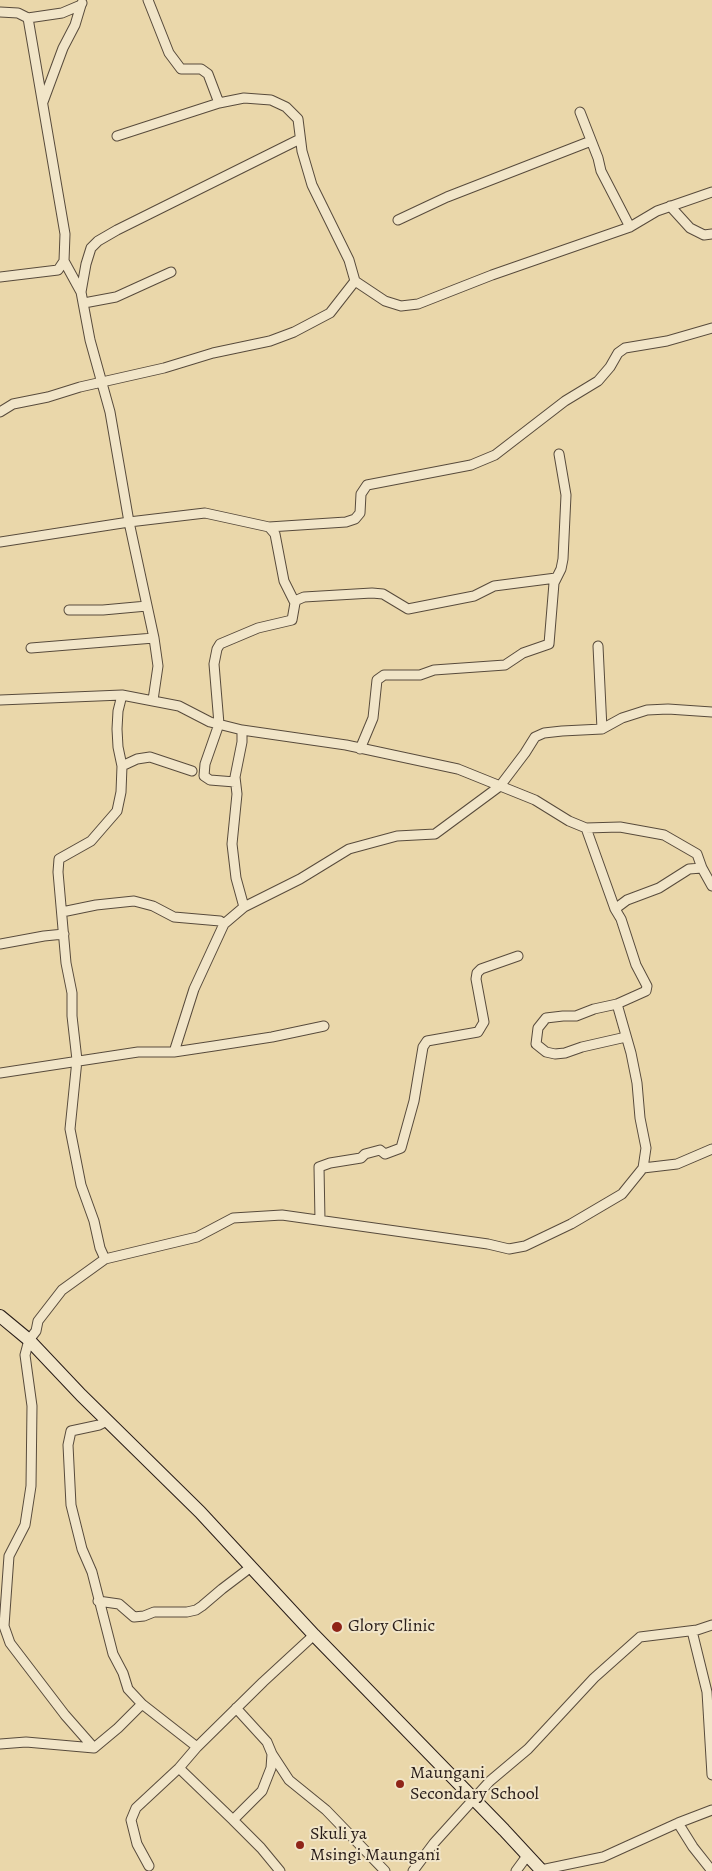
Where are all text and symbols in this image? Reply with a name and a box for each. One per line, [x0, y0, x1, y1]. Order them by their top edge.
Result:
place label: Glory Clinic [348, 1616, 435, 1638]
marker: Glory Clinic [330, 1620, 344, 1634]
place label: Maungani Secondary School [410, 1763, 539, 1806]
marker: Maungani Secondary School [394, 1778, 406, 1790]
place label: Skuli ya Msingi Maungani [310, 1824, 440, 1866]
marker: Skuli ya Msingi Maungani [294, 1839, 306, 1851]

